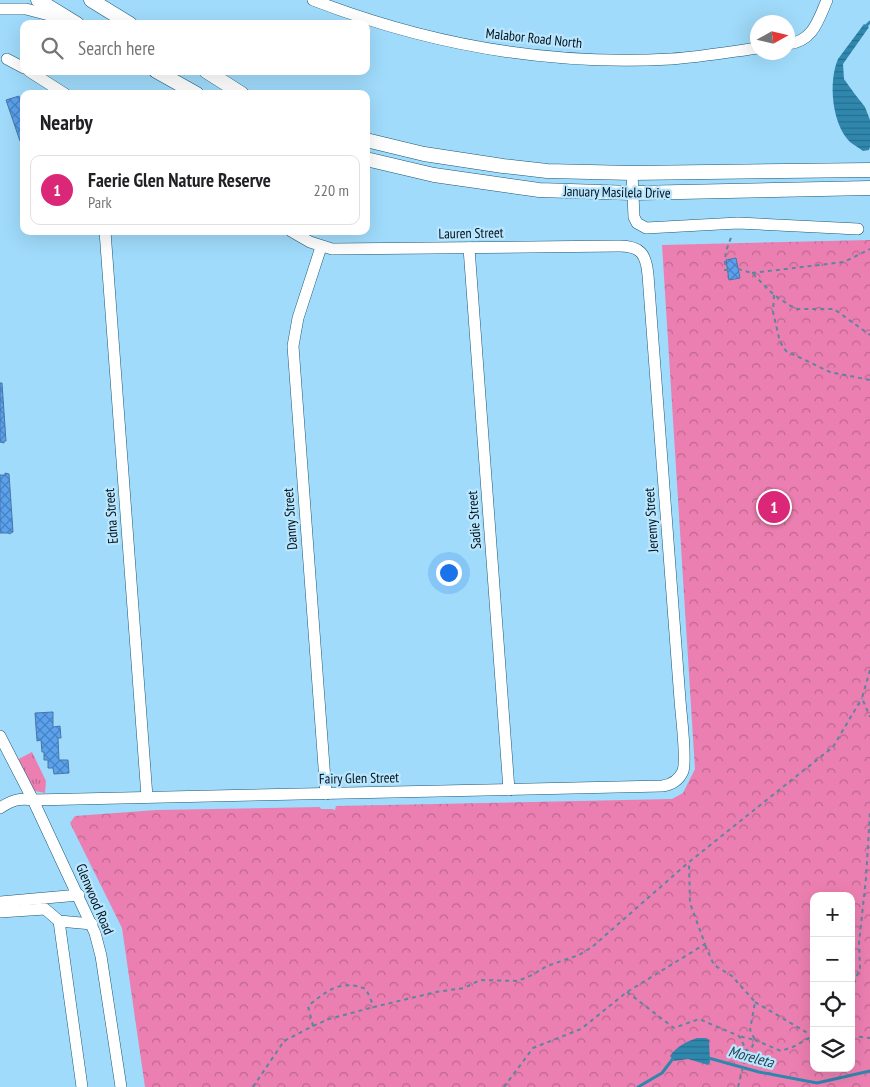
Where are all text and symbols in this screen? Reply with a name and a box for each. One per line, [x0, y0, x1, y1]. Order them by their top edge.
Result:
north arrow [750, 15, 795, 60]
search box [20, 20, 370, 75]
street label: Malabor Road North [485, 24, 583, 52]
icon: search [38, 34, 66, 62]
text: Search here [78, 36, 155, 60]
text: Nearby [40, 109, 93, 136]
text: Faerie Glen Nature Reserve [88, 168, 271, 192]
text: 1 [53, 180, 61, 200]
text: 220 m [314, 180, 349, 200]
street label: January Masilela Drive [562, 182, 671, 202]
text: Park [88, 192, 112, 212]
street label: Lauren Street [438, 223, 504, 243]
street label: Edna Street [100, 487, 122, 544]
street label: Danny Street [279, 487, 301, 551]
street label: Jeremy Street [640, 487, 662, 554]
pin: 1 [758, 488, 790, 526]
street label: Sadie Street [463, 490, 485, 550]
your location [436, 560, 462, 586]
street label: Fairy Glen Street [319, 768, 399, 788]
street label: Glenwood Road [72, 861, 118, 937]
map controls [810, 892, 855, 1072]
button: + [810, 892, 855, 937]
button: − [810, 937, 855, 982]
button: locate [810, 982, 855, 1027]
button: layers [810, 1027, 855, 1072]
water label: Moreleta [726, 1041, 777, 1072]

